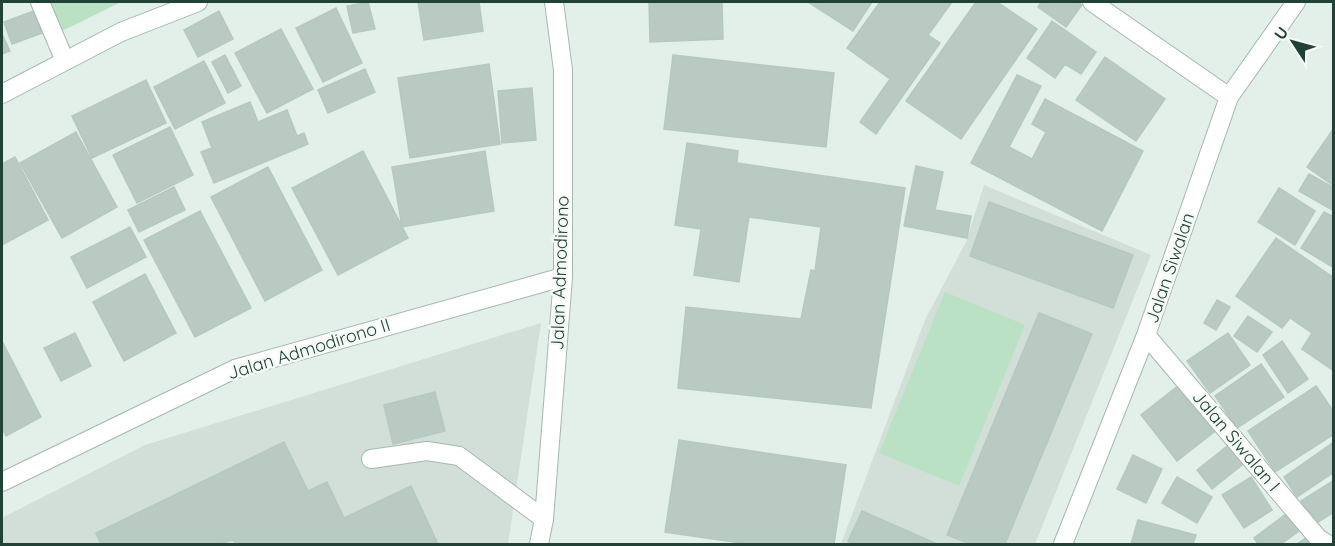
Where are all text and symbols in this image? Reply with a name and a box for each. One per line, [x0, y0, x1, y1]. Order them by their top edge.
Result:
north arrow [1263, 12, 1323, 72]
text: U [1269, 23, 1292, 44]
street label: Jalan Admodirono [545, 195, 574, 351]
street label: Jalan Siwalan [1140, 209, 1199, 326]
street label: Jalan Admodirono II [225, 313, 393, 384]
street label: Jalan Siwalan I [1187, 385, 1285, 496]

